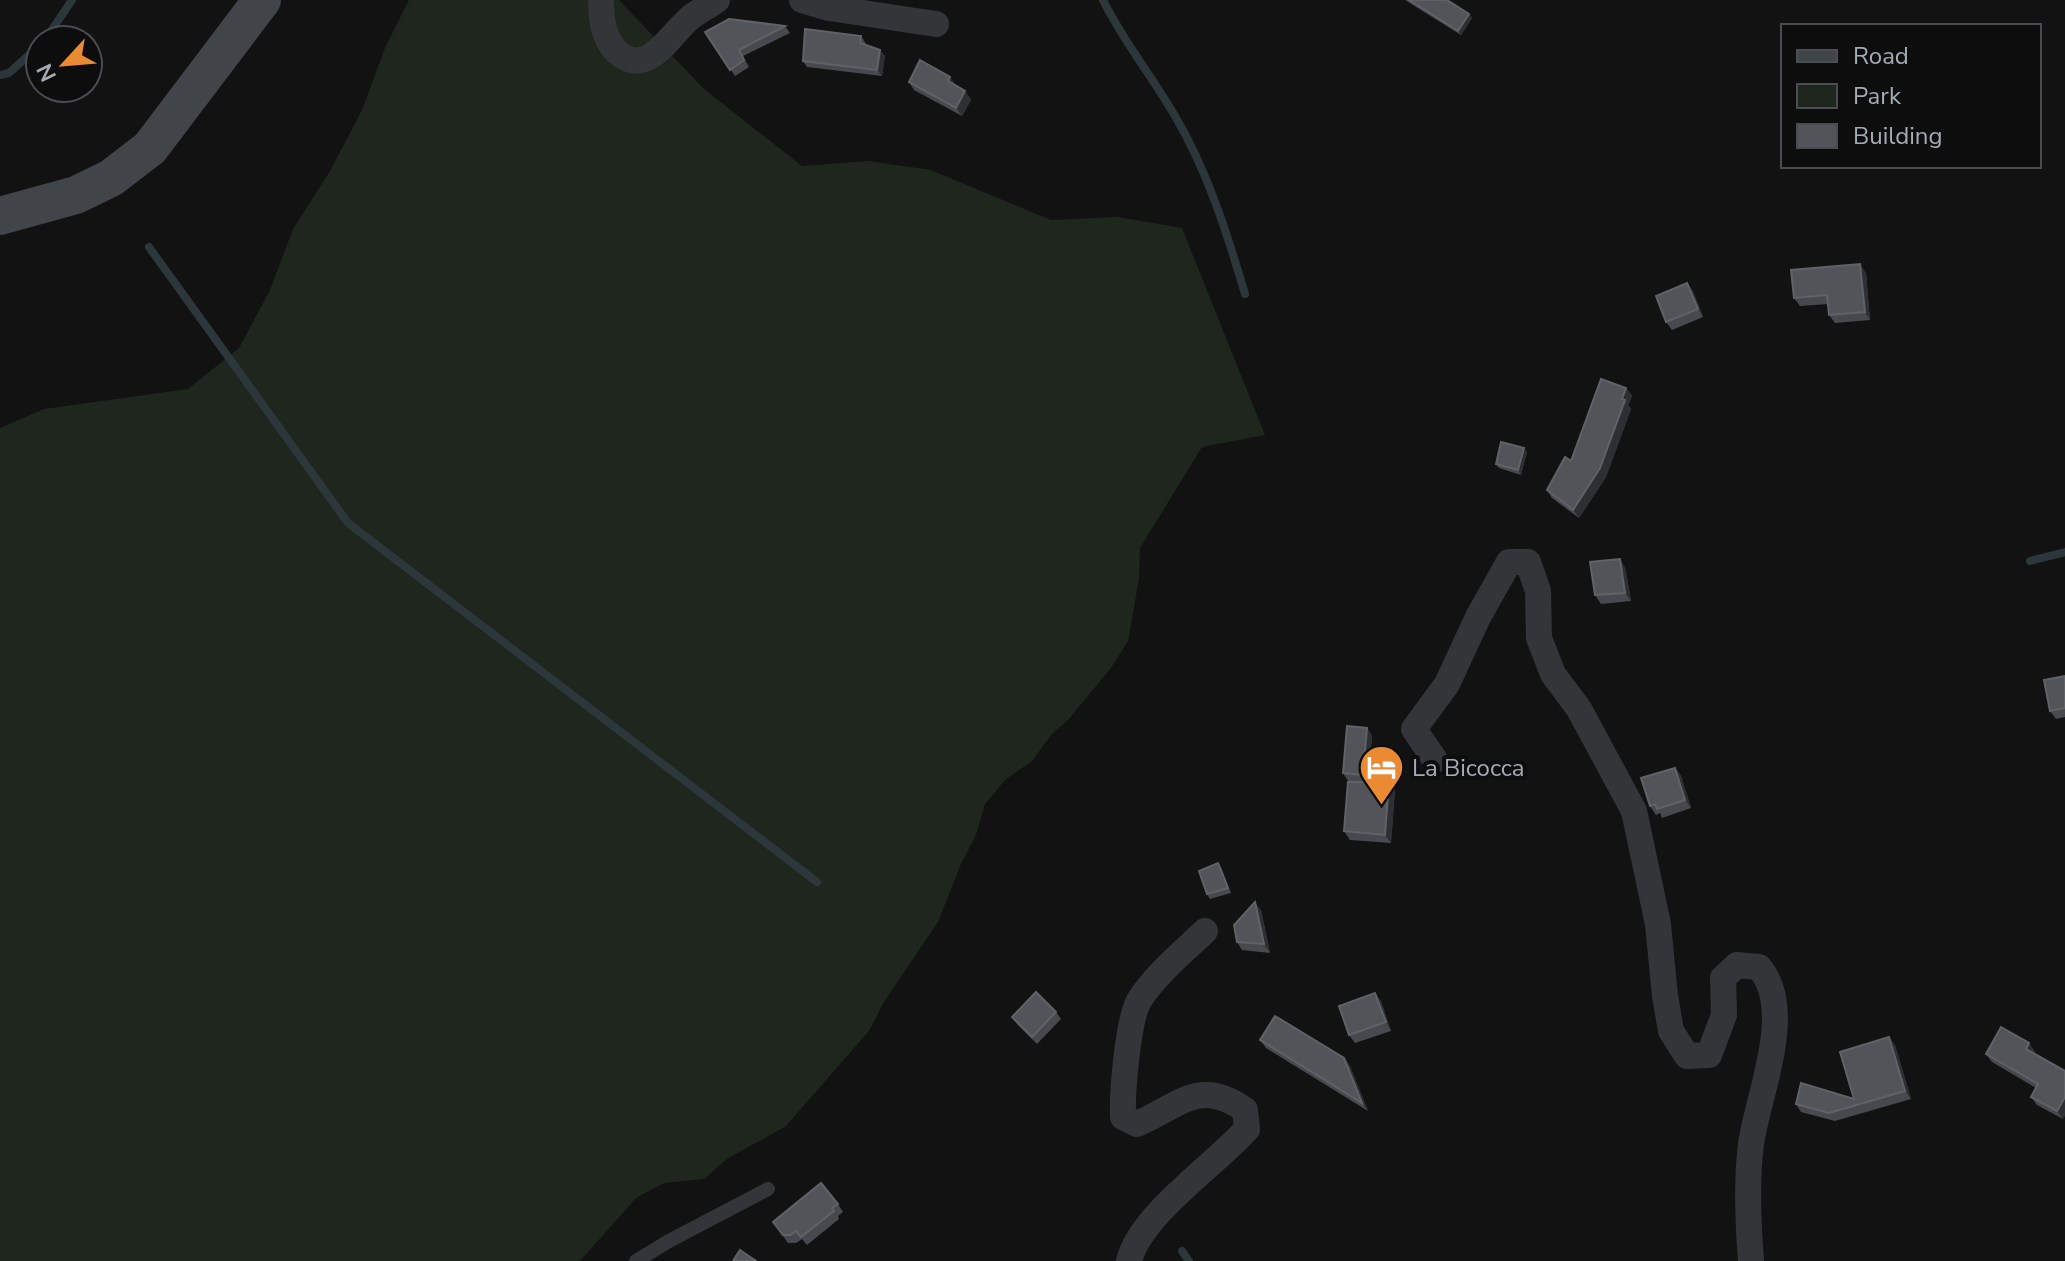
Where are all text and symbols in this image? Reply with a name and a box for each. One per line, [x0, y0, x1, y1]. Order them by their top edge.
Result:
north arrow [24, 24, 104, 104]
legend [1781, 24, 2041, 168]
text: Road [1853, 40, 1909, 72]
text: N [30, 58, 64, 86]
text: Park [1853, 80, 1902, 112]
text: Building [1853, 120, 1943, 152]
hotel icon: La Bicocca [1357, 744, 1405, 807]
place label: La Bicocca [1412, 752, 1525, 784]

